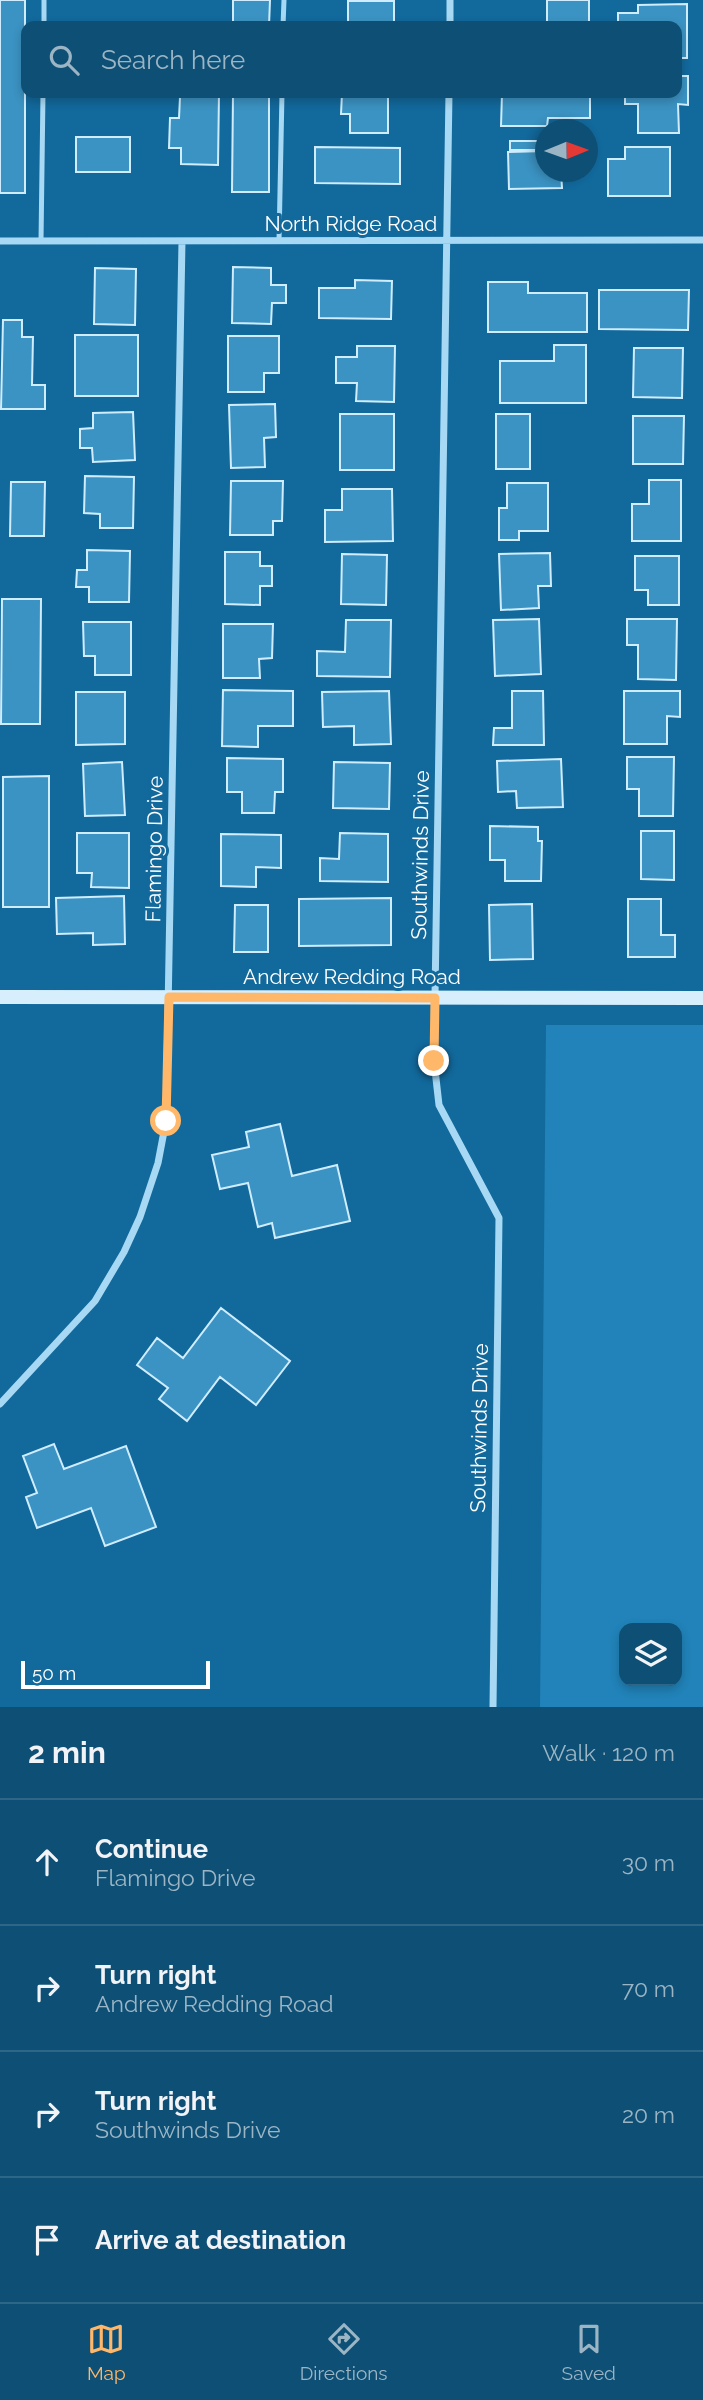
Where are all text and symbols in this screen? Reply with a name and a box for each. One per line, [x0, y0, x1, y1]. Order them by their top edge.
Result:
search box [21, 21, 682, 98]
icon: search [45, 41, 83, 79]
text: Search here [101, 45, 245, 75]
north arrow [535, 119, 598, 182]
street label: North Ridge Road [265, 211, 437, 236]
street label: Southwinds Drive [406, 770, 434, 940]
street label: Flamingo Drive [140, 775, 168, 923]
street label: Andrew Redding Road [243, 964, 461, 989]
route end [418, 1045, 449, 1076]
route start [150, 1105, 181, 1136]
street label: Southwinds Drive [465, 1343, 493, 1513]
map controls [619, 1623, 682, 1686]
button: layers [619, 1623, 682, 1686]
scale bar [21, 1658, 210, 1690]
text: 50 m [32, 1662, 76, 1684]
text: 2 min [28, 1735, 106, 1770]
text: Walk · 120 m [542, 1739, 675, 1766]
text: Continue [95, 1834, 208, 1864]
icon: ahead [28, 1843, 66, 1881]
text: 30 m [622, 1849, 675, 1876]
text: Flamingo Drive [95, 1864, 256, 1891]
text: Turn right [95, 1960, 216, 1990]
icon: right [28, 1969, 66, 2007]
text: 70 m [622, 1975, 675, 2002]
text: Andrew Redding Road [95, 1990, 334, 2017]
text: Turn right [95, 2086, 216, 2116]
icon: right [28, 2095, 66, 2133]
text: 20 m [622, 2101, 675, 2128]
text: Southwinds Drive [95, 2116, 280, 2143]
icon: arrive [28, 2221, 66, 2259]
text: Arrive at destination [95, 2225, 346, 2255]
tab: Map [87, 2320, 126, 2384]
tab: Directions [300, 2320, 388, 2384]
tab: Saved [562, 2320, 616, 2384]

